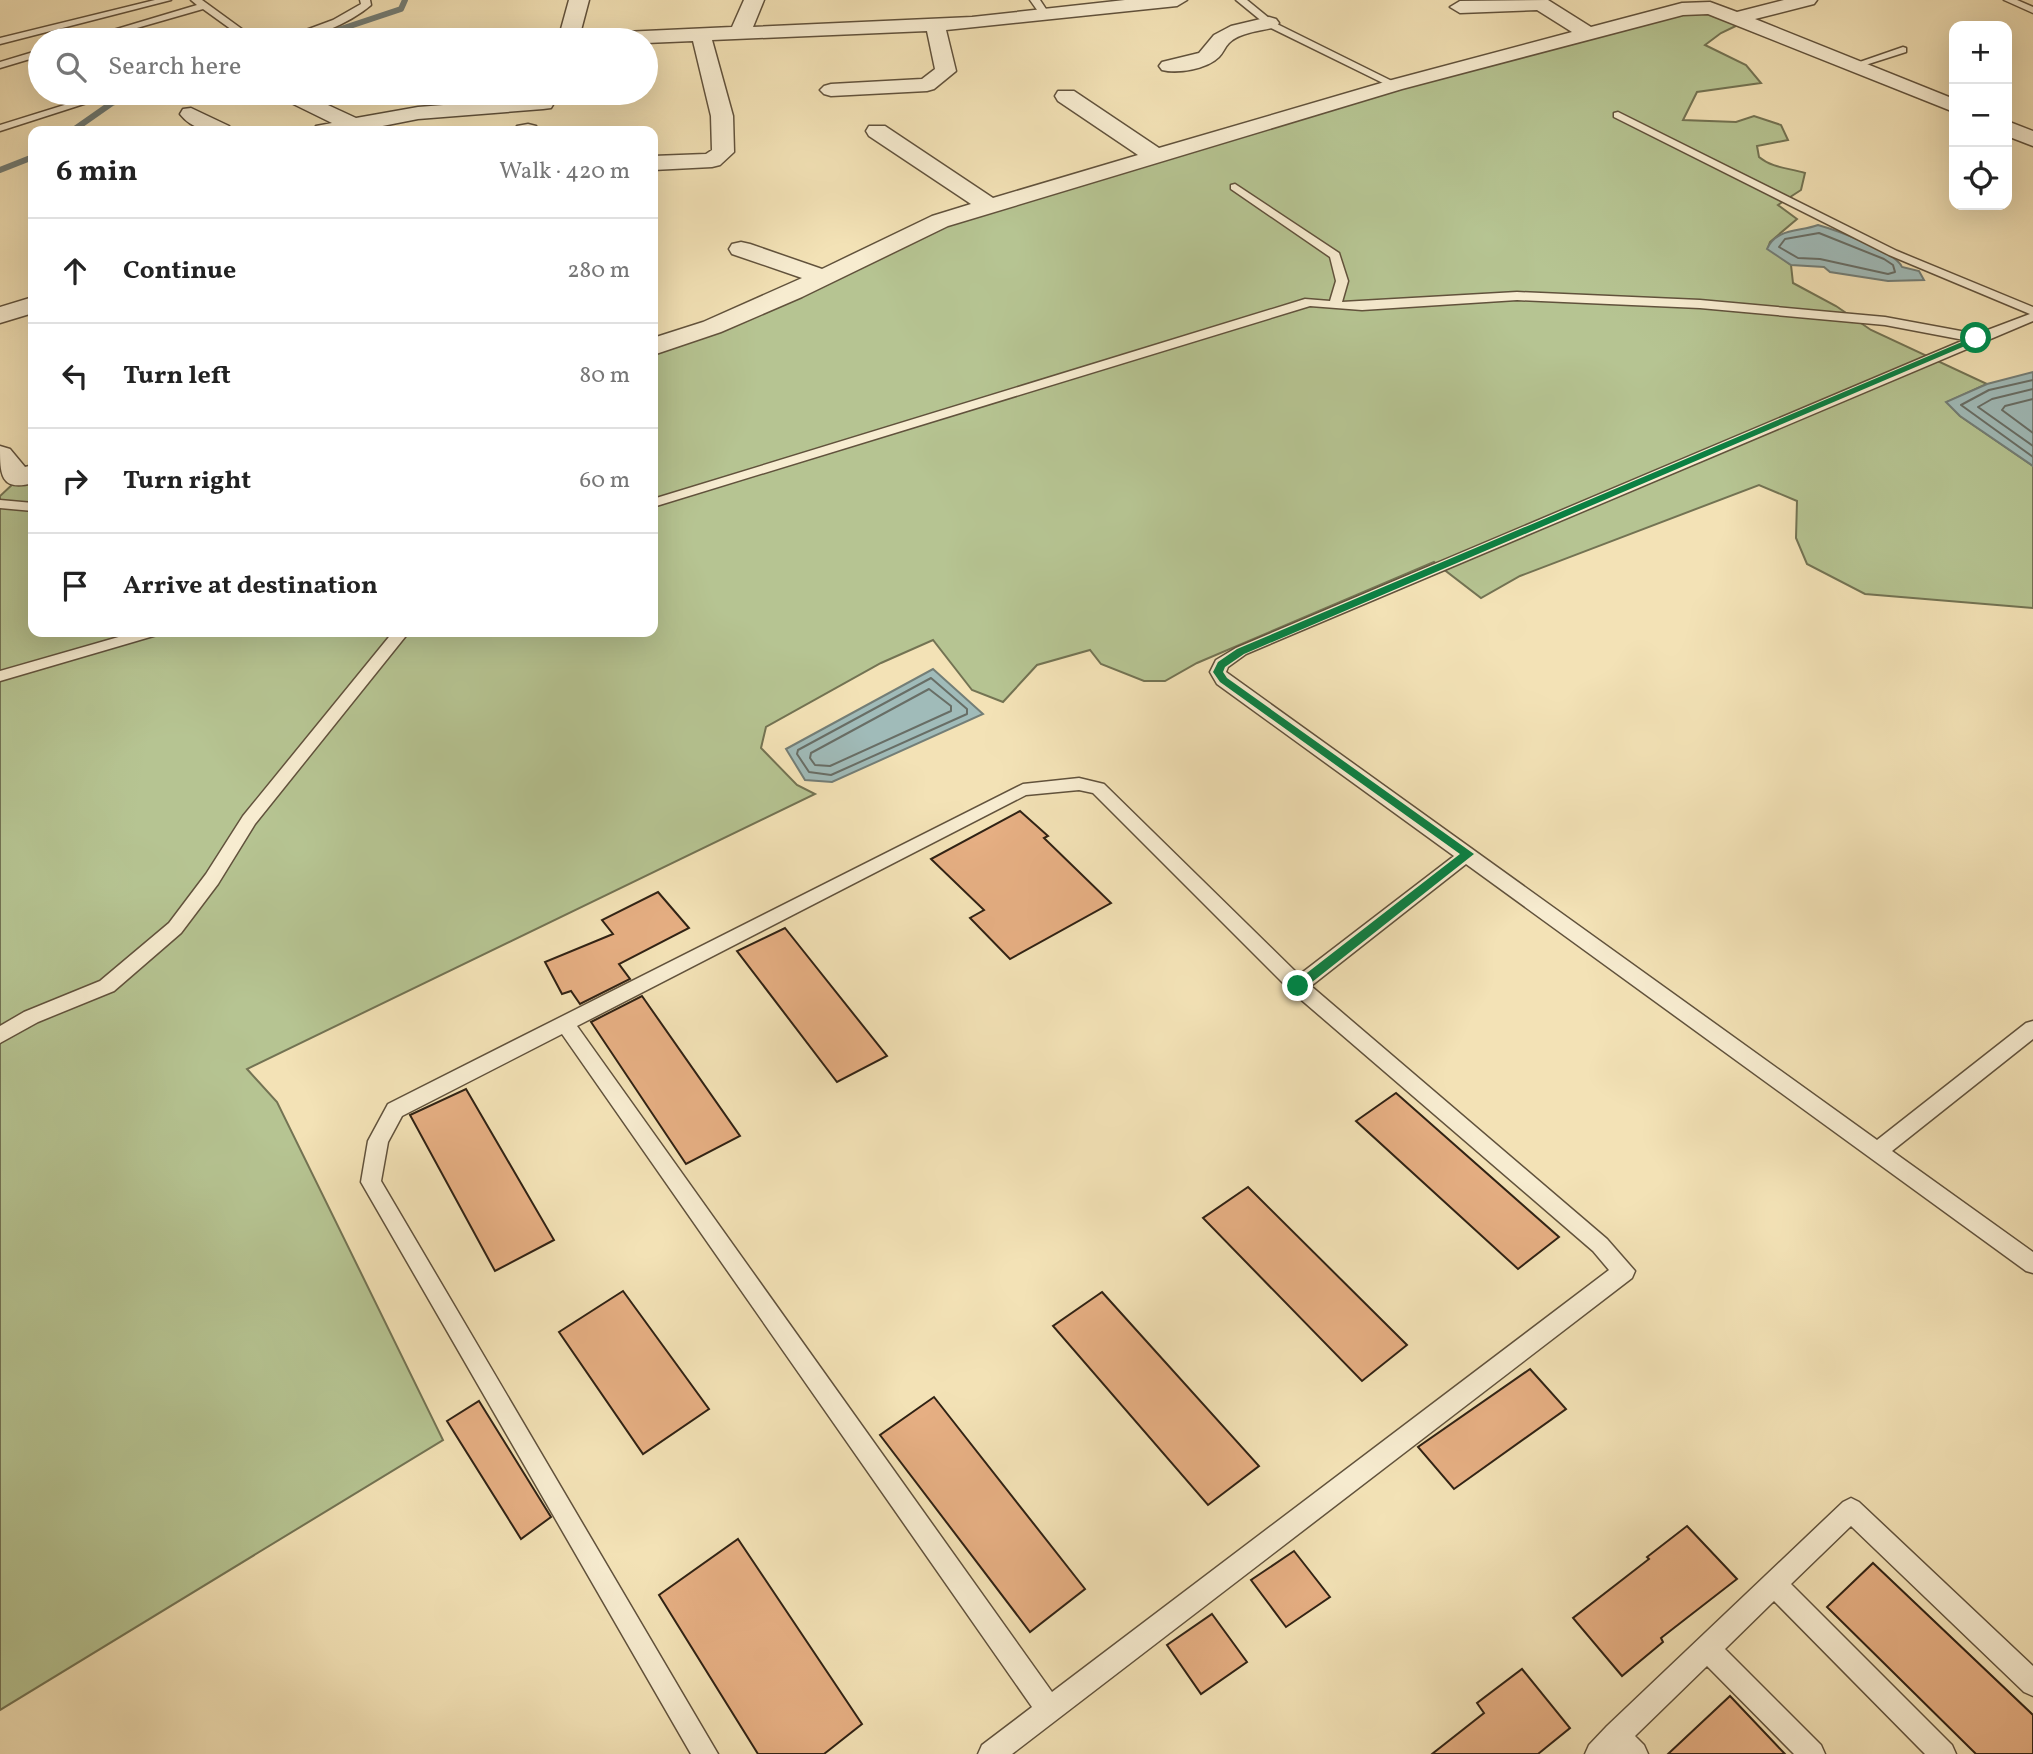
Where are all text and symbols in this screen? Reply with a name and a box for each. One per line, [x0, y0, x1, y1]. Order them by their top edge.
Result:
map controls [1949, 21, 2012, 210]
button: + [1949, 21, 2012, 84]
search box [28, 28, 658, 105]
icon: search [52, 48, 90, 86]
text: Search here [108, 49, 241, 85]
button: − [1949, 84, 2012, 147]
button: locate [1949, 147, 2012, 210]
text: 6 min [56, 151, 138, 193]
text: Walk · 420 m [499, 156, 630, 188]
icon: ahead [56, 252, 94, 290]
text: Continue [123, 253, 236, 289]
text: 280 m [567, 255, 630, 287]
route start [1960, 322, 1991, 353]
icon: left [56, 357, 94, 395]
text: Turn left [123, 358, 231, 394]
text: 80 m [580, 360, 630, 392]
icon: right [56, 462, 94, 500]
text: Turn right [123, 463, 251, 499]
text: 60 m [580, 465, 630, 497]
icon: arrive [56, 567, 94, 605]
text: Arrive at destination [123, 568, 378, 604]
route end [1282, 970, 1313, 1001]

